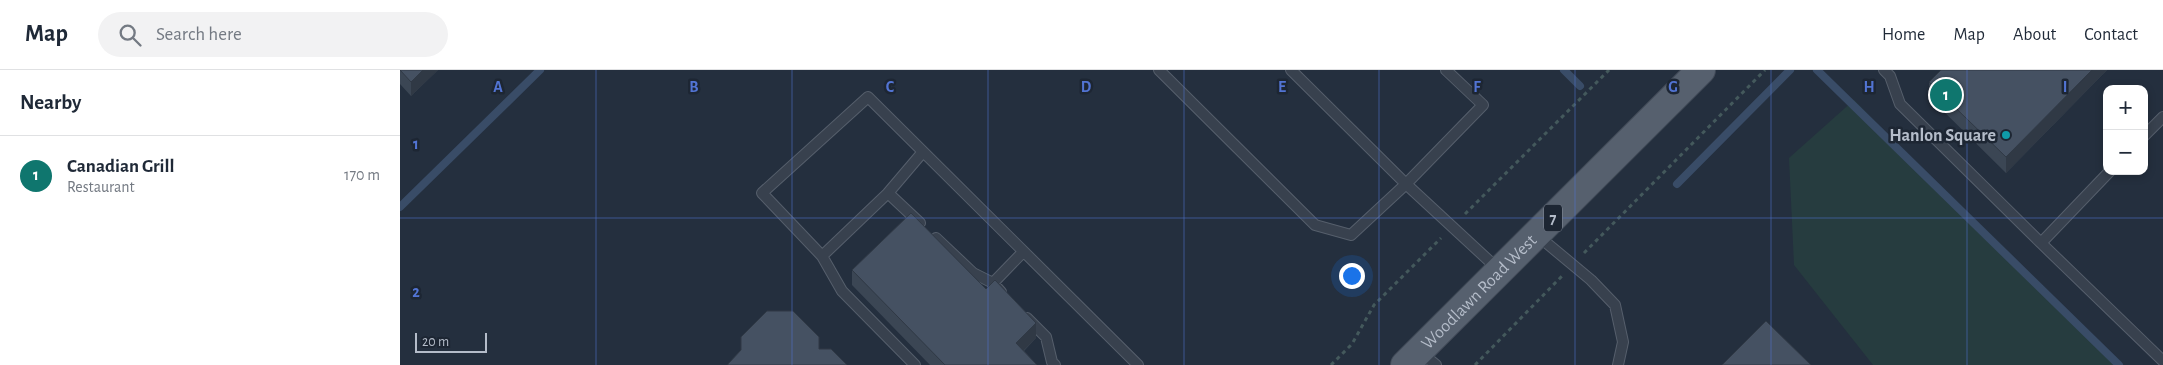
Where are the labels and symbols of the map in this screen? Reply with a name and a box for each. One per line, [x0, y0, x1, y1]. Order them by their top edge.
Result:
pin: 1 [1930, 76, 1962, 114]
text: A [493, 79, 503, 95]
text: B [689, 79, 699, 95]
text: C [886, 79, 895, 95]
text: D [1081, 79, 1092, 95]
text: E [1278, 79, 1286, 95]
text: F [1473, 79, 1481, 95]
text: G [1668, 79, 1678, 95]
text: H [1863, 79, 1875, 95]
text: I [2063, 79, 2067, 95]
place label: Hanlon Square [1889, 127, 1996, 145]
marker: Hanlon Square [2000, 129, 2012, 141]
text: 1 [413, 136, 419, 152]
road number: 7 [1544, 204, 1562, 232]
street label: Woodlawn Road West [1418, 231, 1540, 353]
your location [1339, 263, 1365, 289]
text: 2 [412, 284, 420, 300]
scale bar [415, 330, 488, 353]

